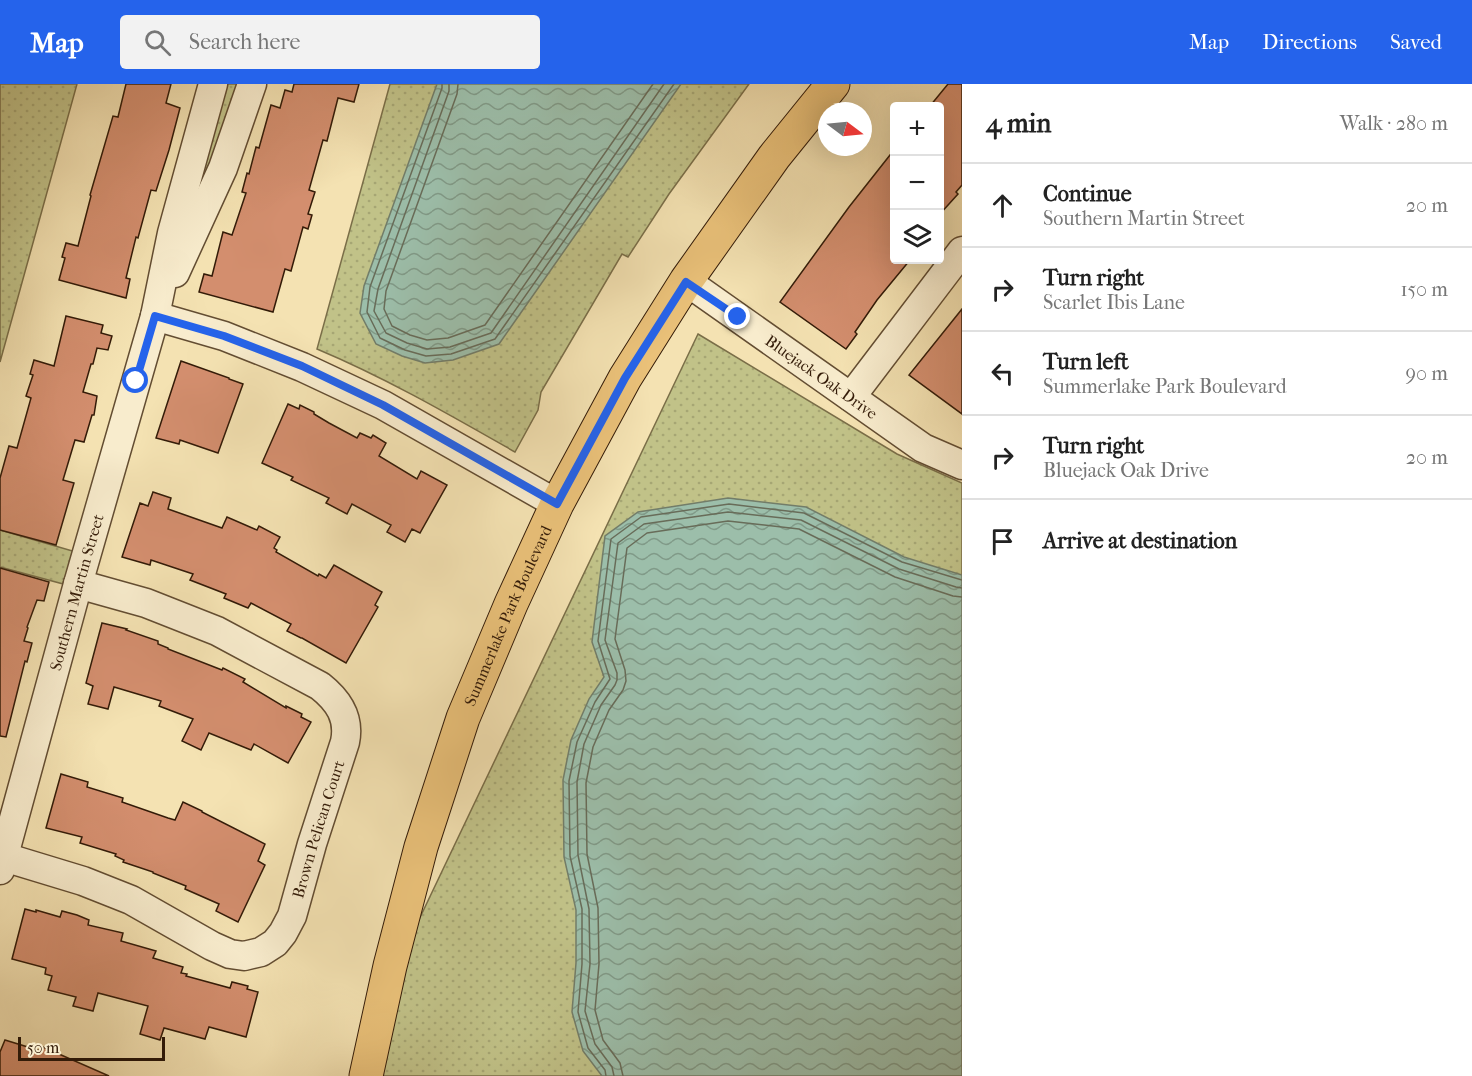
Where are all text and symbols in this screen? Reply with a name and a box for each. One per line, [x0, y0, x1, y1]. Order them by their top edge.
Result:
search box [120, 15, 540, 69]
text: Map [30, 26, 84, 59]
icon: search [141, 26, 174, 59]
text: Search here [189, 29, 300, 55]
text: Map [1189, 30, 1229, 54]
text: Directions [1262, 30, 1357, 54]
text: Saved [1390, 30, 1442, 54]
north arrow [818, 102, 872, 156]
map controls [890, 102, 944, 264]
button: + [890, 102, 944, 156]
text: 4 min [986, 108, 1051, 139]
text: Walk · 280 m [1340, 112, 1448, 135]
button: − [890, 156, 944, 210]
text: Continue [1043, 181, 1132, 207]
icon: ahead [986, 189, 1019, 222]
text: 20 m [1406, 194, 1448, 217]
text: Southern Martin Street [1043, 207, 1245, 230]
button: layers [890, 210, 944, 264]
text: Turn right [1043, 265, 1144, 291]
icon: right [986, 273, 1019, 306]
text: 150 m [1400, 278, 1448, 301]
text: Scarlet Ibis Lane [1043, 291, 1185, 314]
route end [724, 303, 750, 329]
street label: Bluejack Oak Drive [762, 331, 881, 423]
text: Turn left [1043, 349, 1129, 375]
icon: left [986, 357, 1019, 390]
text: 90 m [1406, 362, 1448, 385]
route start [122, 367, 148, 393]
text: Summerlake Park Boulevard [1043, 375, 1287, 398]
text: Turn right [1043, 433, 1144, 459]
icon: right [986, 441, 1019, 474]
text: 20 m [1406, 446, 1448, 469]
text: Bluejack Oak Drive [1043, 459, 1209, 482]
street label: Southern Martin Street [45, 512, 107, 673]
street label: Summerlake Park Boulevard [460, 522, 556, 709]
icon: arrive [986, 525, 1019, 558]
text: Arrive at destination [1043, 528, 1237, 554]
street label: Brown Pelican Court [288, 757, 348, 900]
scale bar [18, 1034, 165, 1062]
text: 50 m [27, 1038, 59, 1057]

